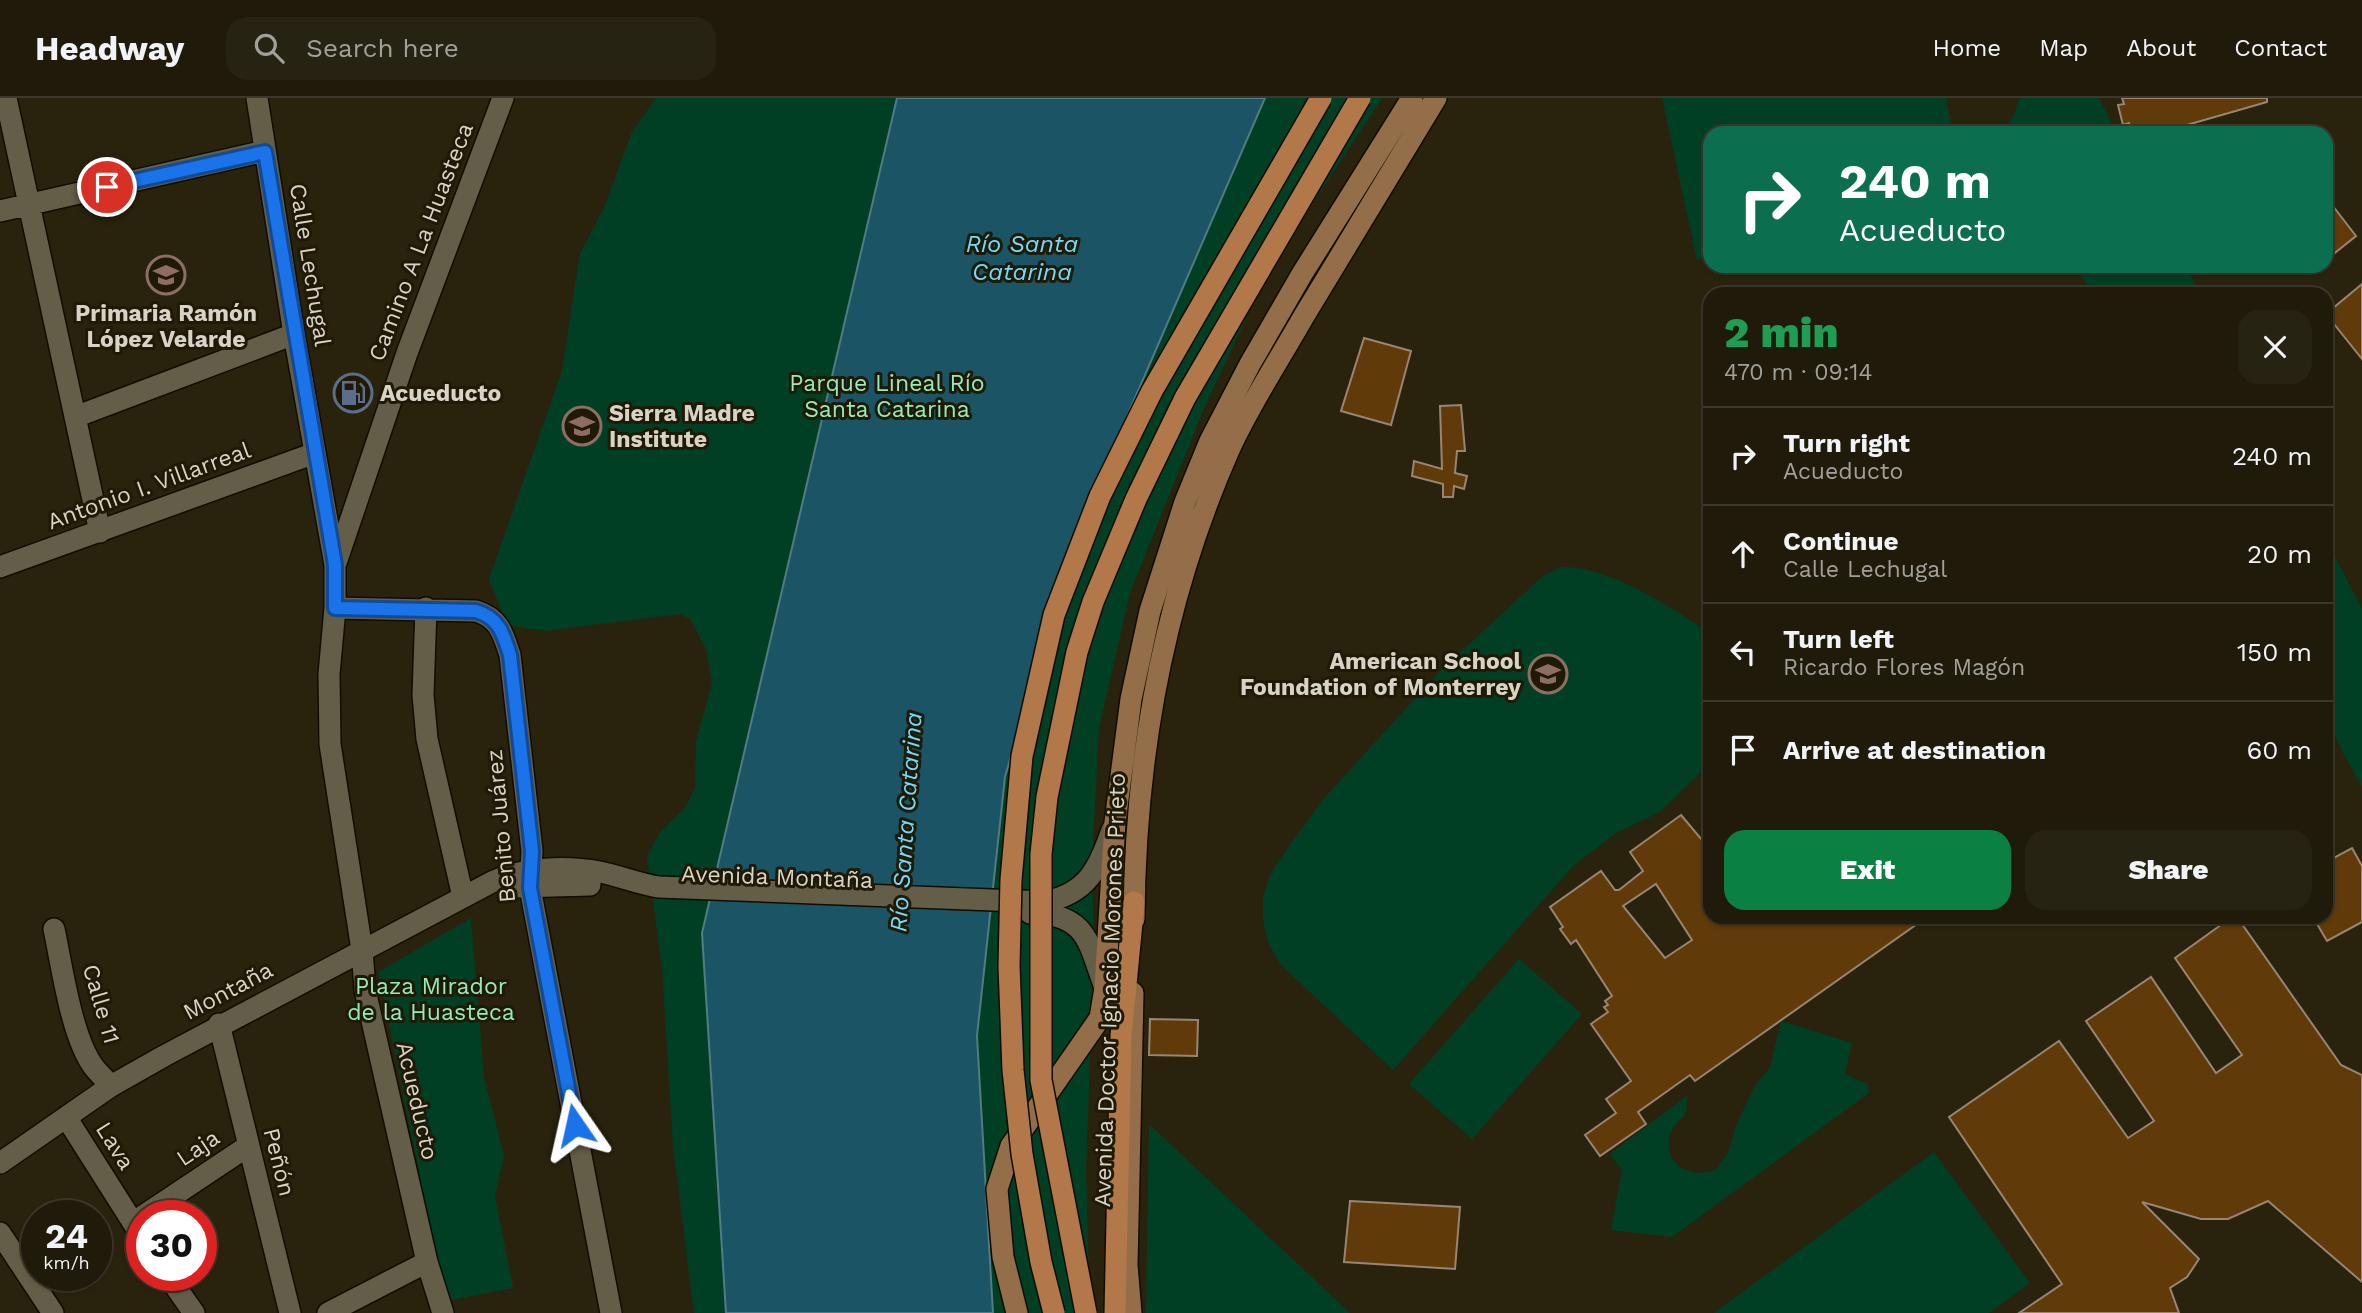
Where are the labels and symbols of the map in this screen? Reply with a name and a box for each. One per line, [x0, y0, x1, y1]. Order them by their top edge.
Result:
street label: Camino A La Huasteca [363, 119, 479, 365]
pin [77, 157, 137, 217]
street label: Calle Lechugal [284, 182, 336, 348]
water label: Río Santa Catarina [966, 230, 1078, 286]
school or university icon: Primaria Ramón López Velarde [145, 254, 187, 296]
place label: Primaria Ramón López Velarde [75, 300, 257, 353]
park label: Parque Lineal Río Santa Catarina [789, 370, 985, 423]
fuel station icon: Acueducto [332, 372, 374, 414]
place label: Acueducto [380, 380, 501, 407]
place label: Sierra Madre Institute [609, 400, 755, 453]
school or university icon: Sierra Madre Institute [561, 405, 603, 447]
street label: Antonio I. Villarreal [44, 437, 254, 535]
place label: American School Foundation of Monterrey [1240, 648, 1521, 701]
school or university icon: American School Foundation of Monterrey [1527, 653, 1569, 695]
water label: Río Santa Catarina [884, 711, 928, 933]
street label: Benito Juárez [481, 748, 521, 904]
street label: Avenida Doctor Ignacio Morones Prieto [1089, 773, 1131, 1207]
street label: Avenida Montaña [681, 860, 873, 894]
street label: Montaña [179, 956, 277, 1026]
street label: Calle 11 [77, 961, 125, 1047]
park label: Plaza Mirador de la Huasteca [347, 973, 515, 1026]
street label: Acueducto [390, 1039, 444, 1163]
position arrow [538, 1088, 612, 1162]
street label: Lava [90, 1117, 140, 1175]
street label: Laja [171, 1124, 225, 1172]
street label: Peñón [258, 1125, 300, 1199]
speed limit sign: 30 [126, 1200, 217, 1291]

